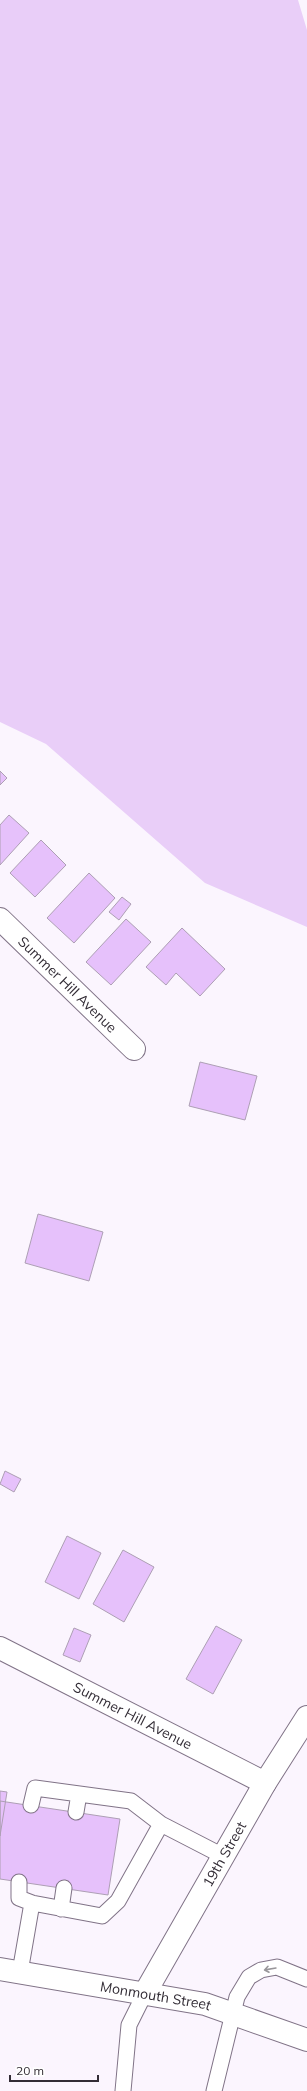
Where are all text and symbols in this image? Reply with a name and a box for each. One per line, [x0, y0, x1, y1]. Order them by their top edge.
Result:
street label: Summer Hill Avenue [14, 932, 121, 1037]
street label: Summer Hill Avenue [70, 1678, 195, 1753]
street label: 19th Street [199, 1818, 250, 1890]
one-way arrow [264, 1965, 277, 1973]
street label: Monmouth Street [99, 1977, 214, 2015]
scale bar [10, 2057, 98, 2083]
text: 20 m [16, 2063, 44, 2078]

